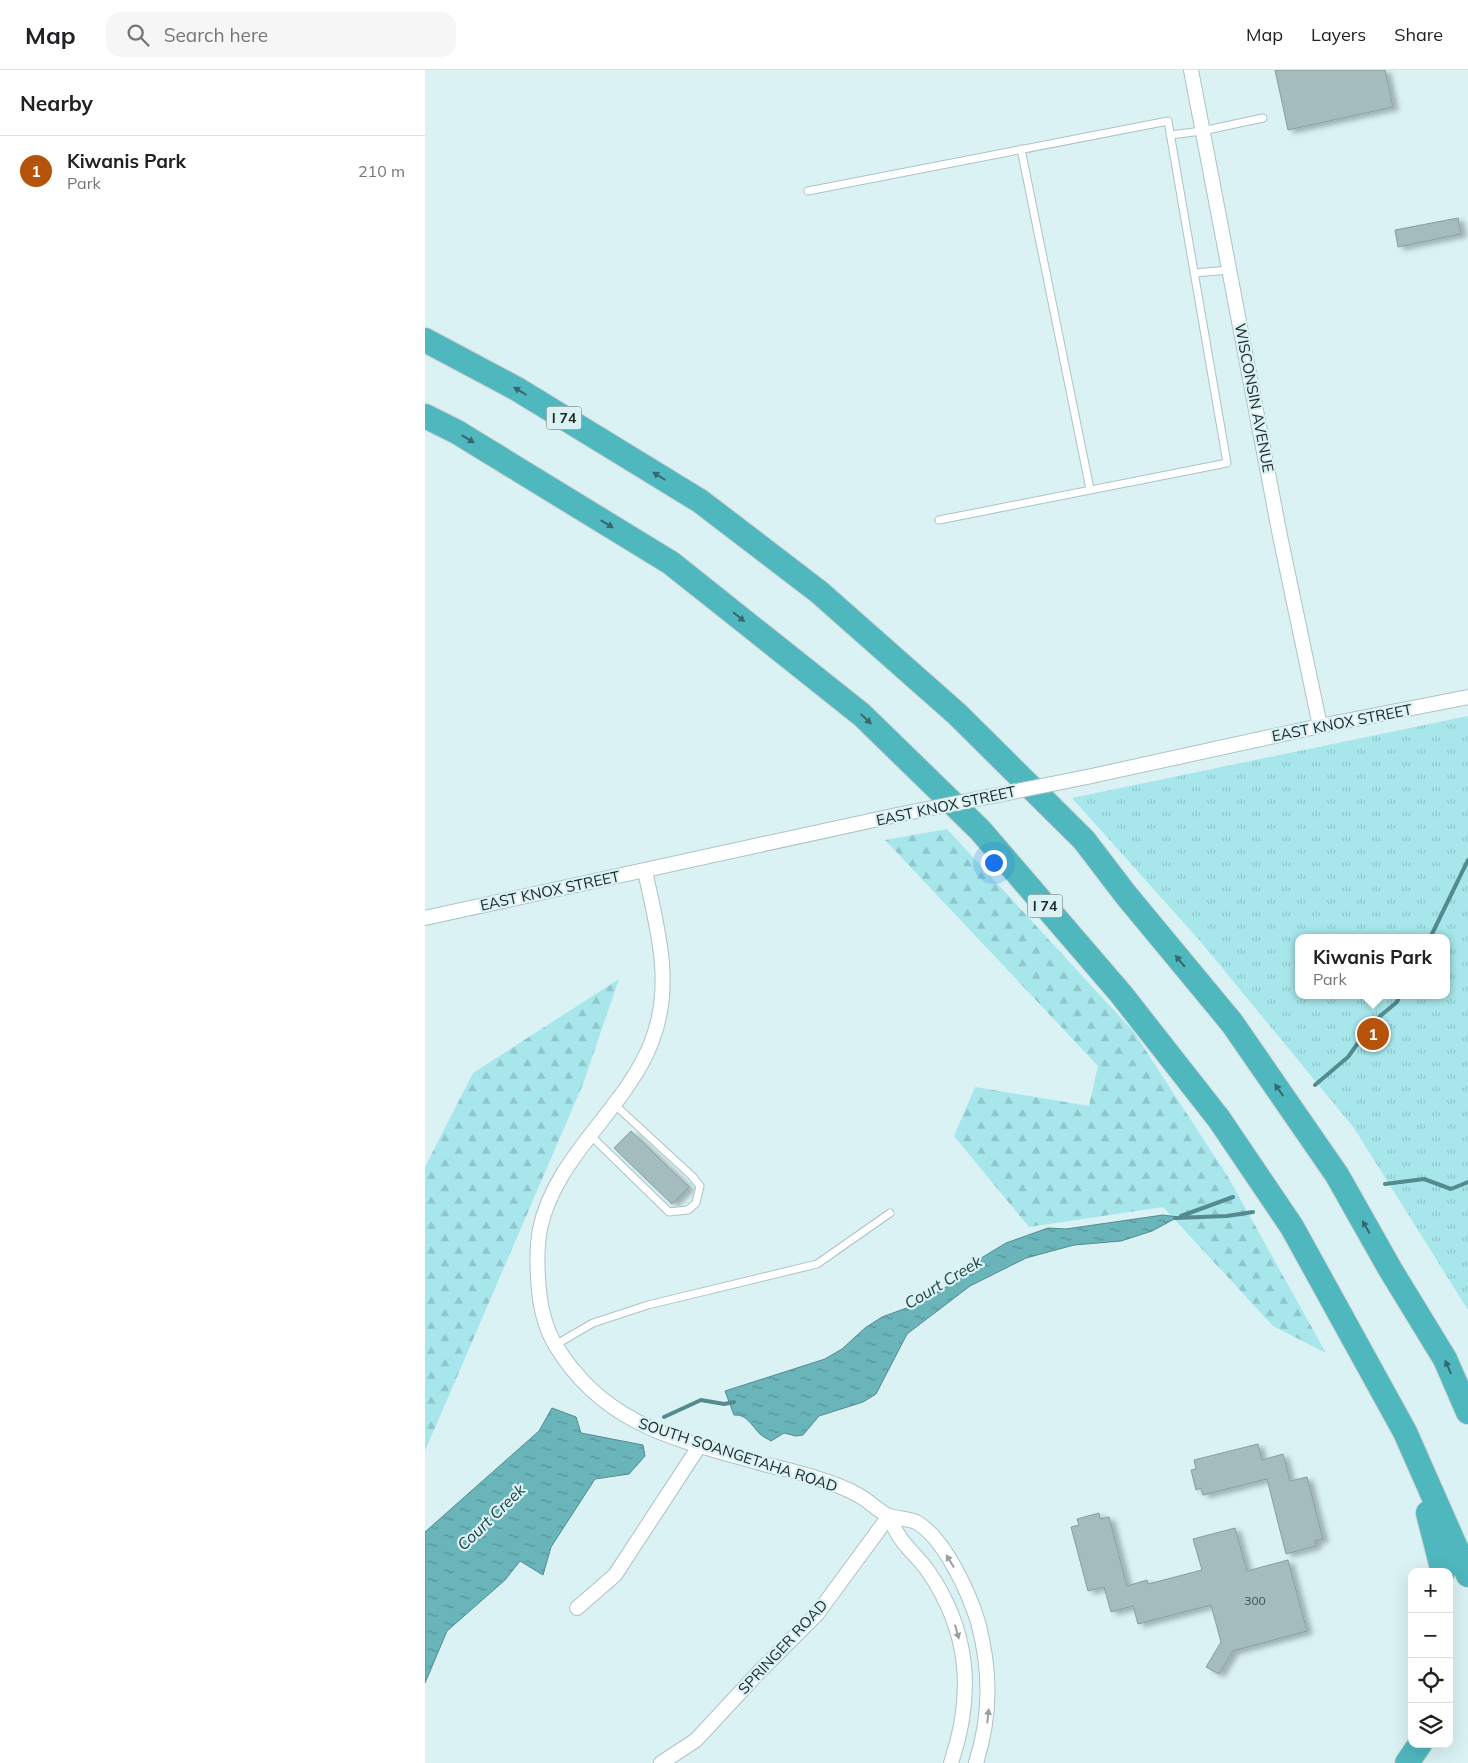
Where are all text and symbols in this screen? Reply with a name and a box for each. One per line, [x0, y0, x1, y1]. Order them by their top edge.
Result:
search box [106, 12, 456, 57]
text: Map [25, 20, 76, 50]
icon: search [124, 21, 152, 49]
text: Search here [164, 23, 268, 47]
text: Map [1246, 23, 1283, 46]
text: Layers [1311, 23, 1366, 46]
text: Share [1394, 23, 1443, 46]
text: Nearby [20, 90, 93, 116]
text: Kiwanis Park [67, 149, 186, 173]
text: 1 [31, 161, 41, 181]
text: 210 m [358, 161, 405, 181]
text: Park [67, 173, 101, 193]
street label: WISCONSIN AVENUE [1231, 322, 1278, 474]
one-way arrow [514, 386, 527, 395]
road number: I 74 [547, 406, 581, 429]
one-way arrow [461, 434, 475, 444]
one-way arrow [652, 471, 665, 480]
one-way arrow [600, 519, 613, 528]
one-way arrow [732, 612, 745, 623]
street label: EAST KNOX STREET [1270, 700, 1414, 745]
one-way arrow [859, 713, 871, 725]
street label: EAST KNOX STREET [874, 781, 1017, 830]
your location [981, 850, 1007, 876]
street label: EAST KNOX STREET [478, 866, 621, 915]
road number: I 74 [1027, 894, 1063, 918]
popup [1295, 934, 1450, 999]
text: Kiwanis Park [1313, 945, 1432, 969]
one-way arrow [1175, 955, 1186, 968]
text: Park [1313, 969, 1347, 989]
pin: 1 [1357, 1015, 1389, 1053]
one-way arrow [1274, 1084, 1284, 1097]
one-way arrow [1362, 1220, 1371, 1234]
water label: Court Creek [901, 1251, 986, 1313]
one-way arrow [1444, 1360, 1452, 1374]
street label: SOUTH SOANGETAHA ROAD [636, 1413, 840, 1496]
water label: Court Creek [453, 1479, 530, 1554]
one-way arrow [945, 1554, 955, 1567]
map controls [1408, 1568, 1453, 1748]
button: + [1408, 1568, 1453, 1613]
house number: 300 [1244, 1593, 1266, 1608]
street label: SPRINGER ROAD [734, 1595, 831, 1698]
button: − [1408, 1613, 1453, 1658]
one-way arrow [954, 1624, 962, 1639]
button: locate [1408, 1658, 1453, 1703]
button: layers [1408, 1703, 1453, 1748]
one-way arrow [984, 1707, 992, 1723]

